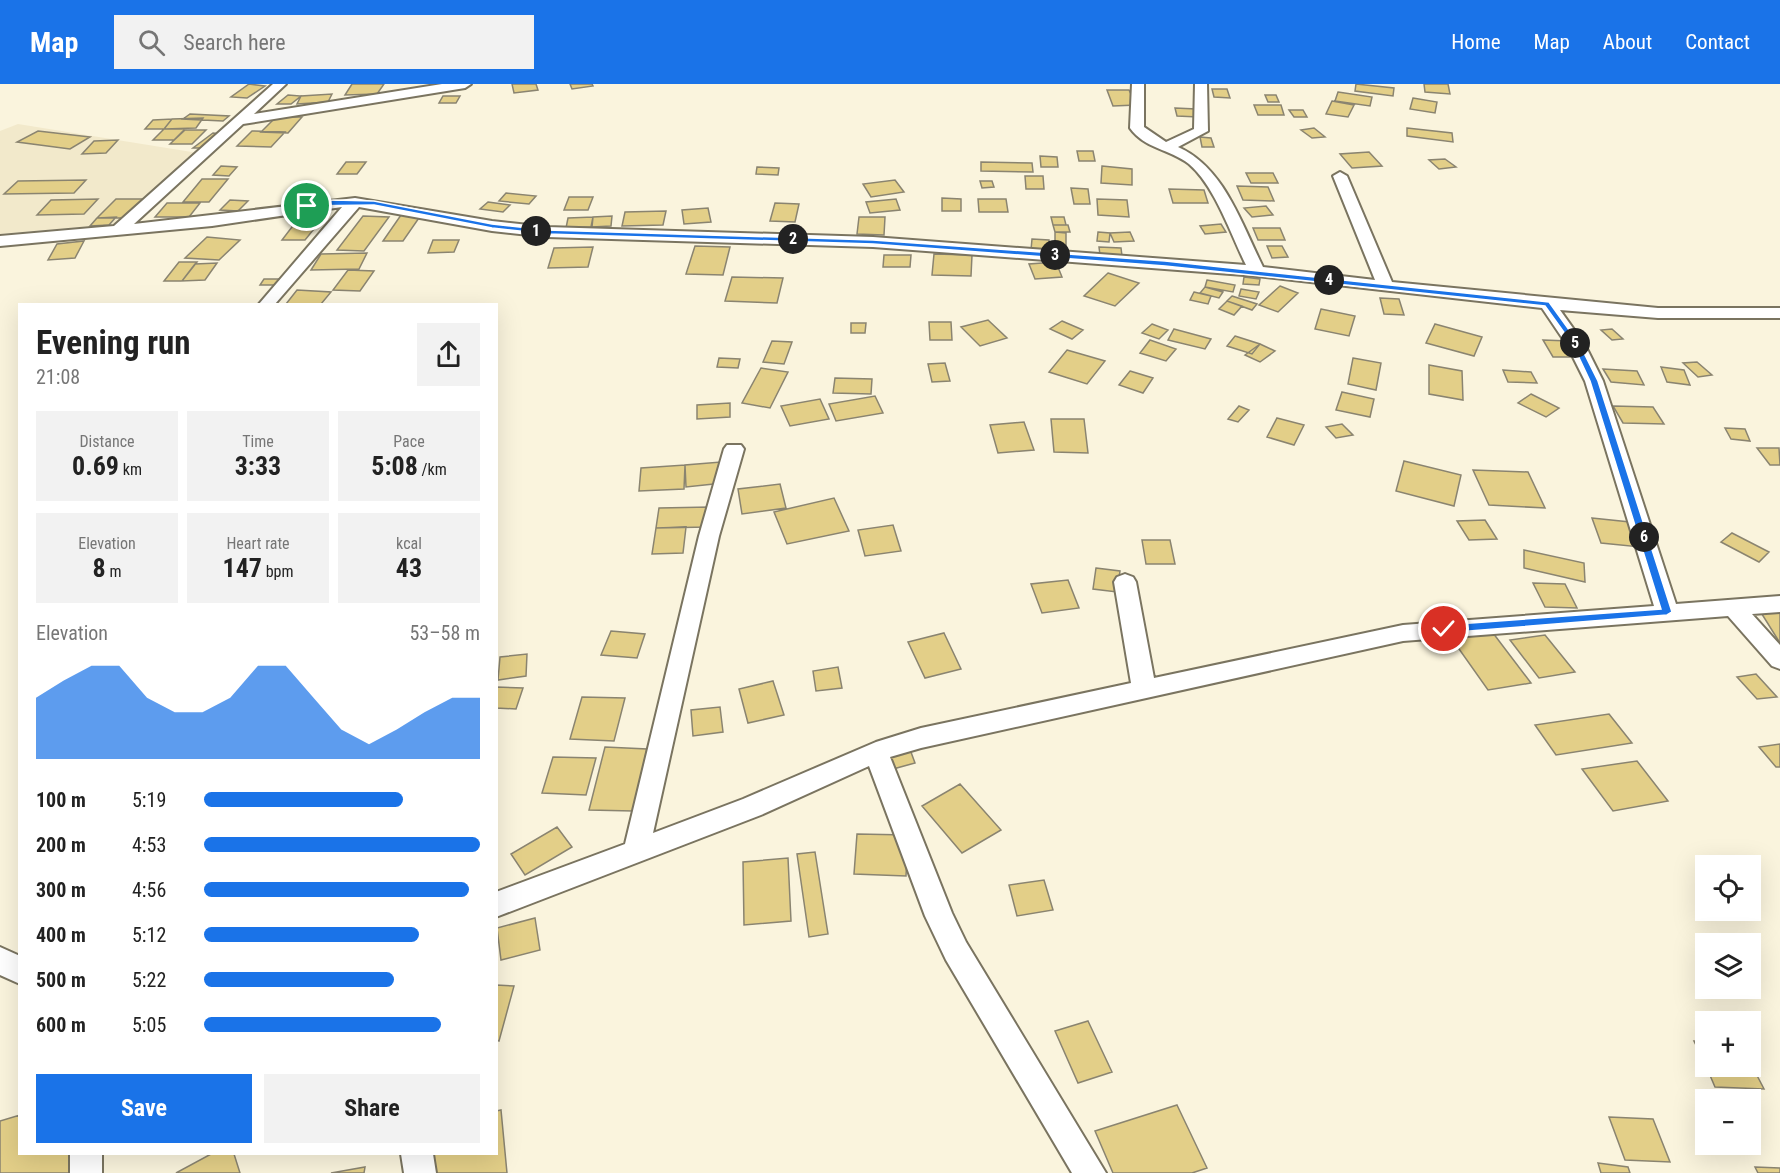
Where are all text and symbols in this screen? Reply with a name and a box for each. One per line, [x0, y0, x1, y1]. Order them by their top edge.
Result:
search box [114, 15, 534, 69]
text: Map [30, 26, 78, 59]
icon: search [135, 26, 168, 59]
text: Search here [183, 30, 286, 55]
text: Home [1451, 30, 1501, 54]
text: Map [1534, 30, 1570, 54]
text: About [1603, 30, 1652, 54]
text: Contact [1685, 30, 1750, 54]
pin [281, 180, 332, 231]
icon: arrive [290, 189, 323, 222]
pin: 1 [521, 216, 551, 246]
text: 1 [532, 221, 540, 240]
pin: 2 [778, 224, 808, 254]
text: 2 [789, 229, 797, 248]
pin: 3 [1040, 240, 1070, 270]
text: 3 [1051, 245, 1059, 264]
pin: 4 [1314, 265, 1344, 295]
text: 4 [1325, 270, 1333, 289]
text: Evening run [36, 323, 191, 362]
button: share [417, 323, 480, 386]
pin: 5 [1560, 328, 1590, 358]
text: 5 [1571, 333, 1579, 352]
text: 21:08 [36, 365, 80, 389]
text: Distance [79, 432, 135, 451]
text: Time [242, 432, 274, 451]
text: Pace [393, 432, 425, 451]
text: 0.69 [72, 451, 119, 481]
text: 3:33 [235, 451, 281, 481]
text: 5:08 [371, 451, 418, 481]
text: km [119, 460, 142, 479]
text: /km [418, 460, 447, 479]
pin: 6 [1629, 522, 1659, 552]
text: 6 [1640, 527, 1648, 546]
text: Elevation [78, 534, 136, 553]
text: Heart rate [226, 534, 290, 553]
text: kcal [396, 534, 422, 553]
text: 8 [93, 553, 106, 583]
text: 147 [223, 553, 262, 583]
text: 43 [396, 553, 422, 583]
text: m [106, 562, 121, 581]
text: bpm [262, 562, 293, 581]
pin [1418, 603, 1469, 654]
icon: check [1427, 612, 1460, 645]
text: Elevation [36, 621, 108, 645]
text: 53–58 m [409, 621, 480, 645]
text: 100 m [36, 788, 86, 812]
text: 5:19 [132, 788, 166, 812]
text: 200 m [36, 833, 86, 857]
text: 4:53 [132, 833, 166, 857]
map controls [1695, 855, 1761, 1155]
button: locate [1695, 855, 1761, 921]
text: 300 m [36, 878, 86, 902]
text: 4:56 [132, 878, 166, 902]
text: 400 m [36, 923, 86, 947]
text: 5:12 [132, 923, 166, 947]
button: layers [1695, 933, 1761, 999]
text: 500 m [36, 968, 86, 992]
text: 5:22 [132, 968, 166, 992]
button: + [1695, 1011, 1761, 1077]
text: 600 m [36, 1013, 86, 1037]
text: 5:05 [132, 1013, 166, 1037]
button: Save [36, 1074, 252, 1143]
button: Share [264, 1074, 480, 1143]
button: − [1695, 1089, 1761, 1155]

